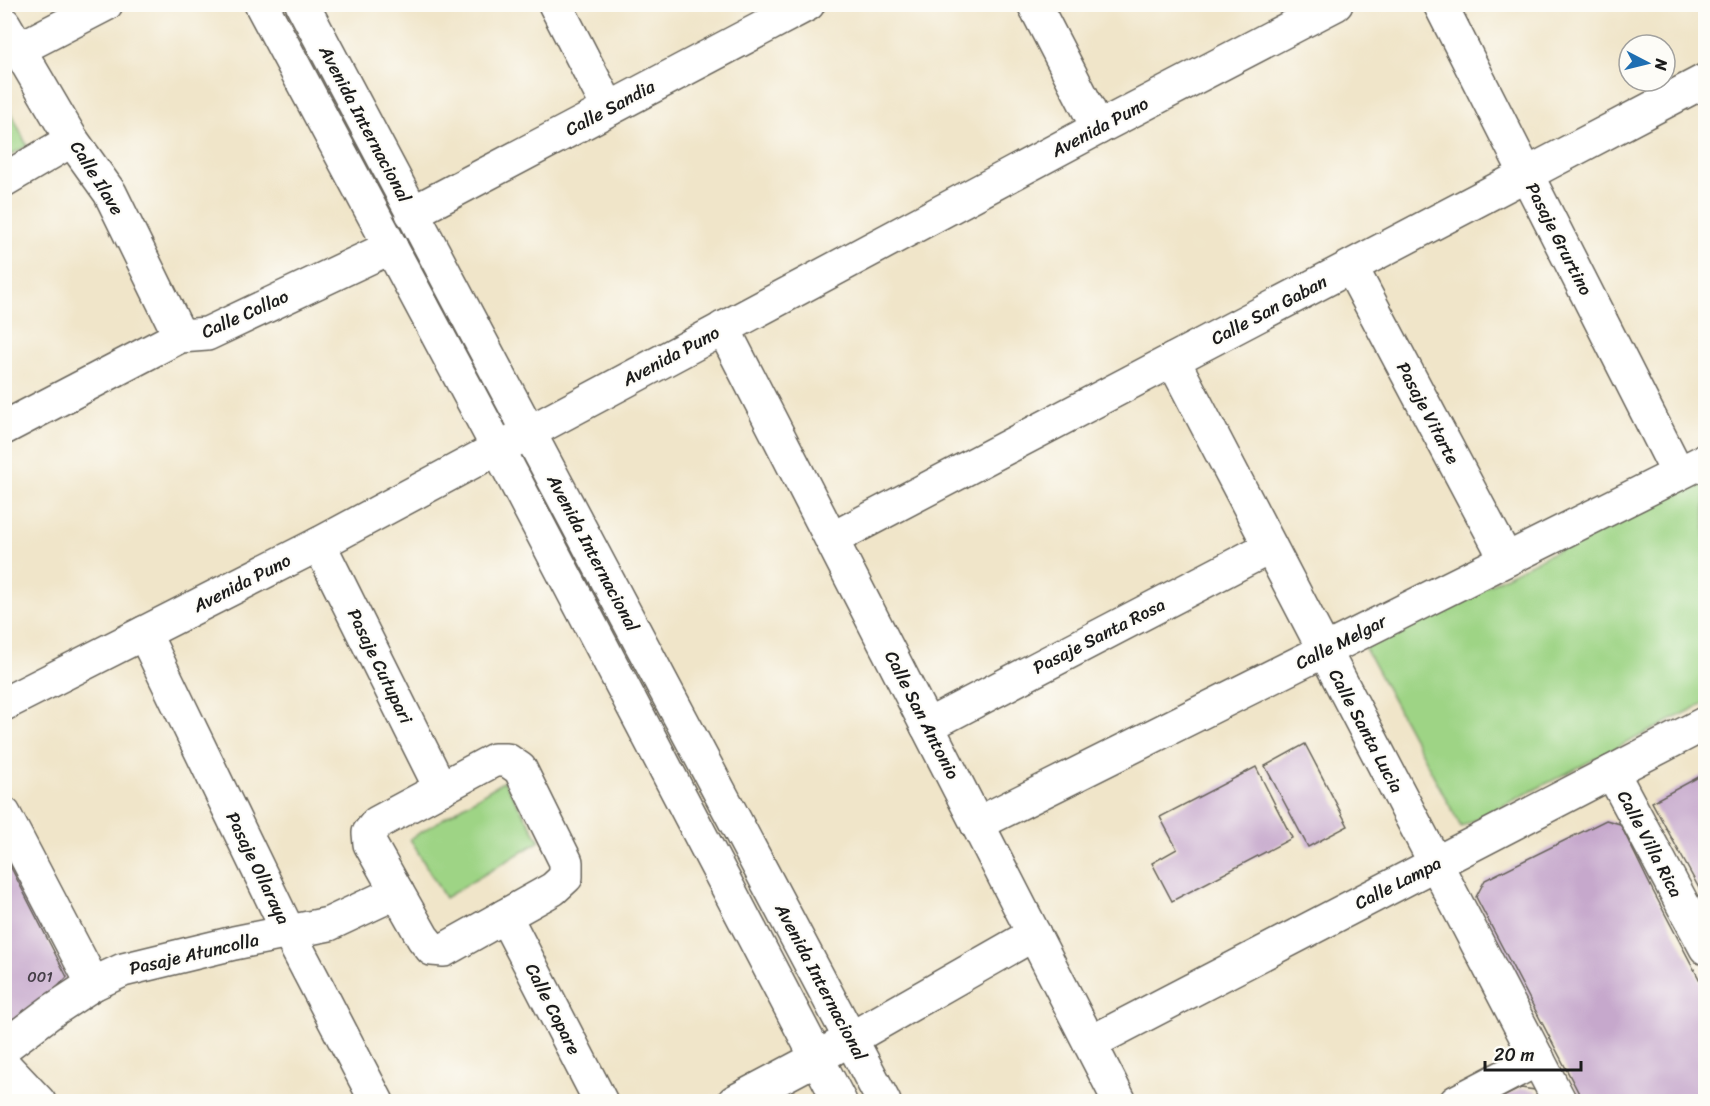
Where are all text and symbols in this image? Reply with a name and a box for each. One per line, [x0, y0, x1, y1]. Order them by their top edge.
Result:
north arrow [1617, 33, 1677, 93]
street label: Avenida Internacional [309, 39, 420, 209]
text: N [1646, 57, 1677, 73]
street label: Calle Sandia [559, 70, 662, 145]
street label: Avenida Puno [1044, 88, 1155, 167]
street label: Calle Ilave [61, 134, 133, 222]
street label: Pasaje Grurtino [1517, 177, 1601, 301]
street label: Calle San Gaban [1205, 266, 1333, 354]
street label: Calle Collao [196, 280, 294, 348]
street label: Avenida Puno [615, 317, 726, 396]
street label: Pasaje Vitarte [1387, 356, 1469, 470]
street label: Avenida Internacional [537, 468, 648, 638]
street label: Avenida Puno [186, 545, 297, 622]
street label: Pasaje Santa Rosa [1027, 589, 1171, 683]
street label: Pasaje Cutupari [338, 603, 422, 730]
street label: Calle Melgar [1290, 605, 1394, 679]
street label: Calle San Antonio [876, 645, 968, 785]
street label: Calle Santa Lucia [1320, 663, 1412, 799]
street label: Calle Villa Rica [1608, 784, 1692, 904]
street label: Pasaje Ollaraya [217, 806, 299, 930]
street label: Calle Lampa [1349, 847, 1447, 919]
street label: Avenida Internacional [765, 897, 876, 1067]
street label: Pasaje Atuncolla [126, 924, 262, 984]
street label: Calle Copare [516, 957, 590, 1061]
house number: 001 [27, 964, 53, 990]
scale bar [1485, 1034, 1581, 1072]
text: 20 m [1494, 1039, 1534, 1071]

